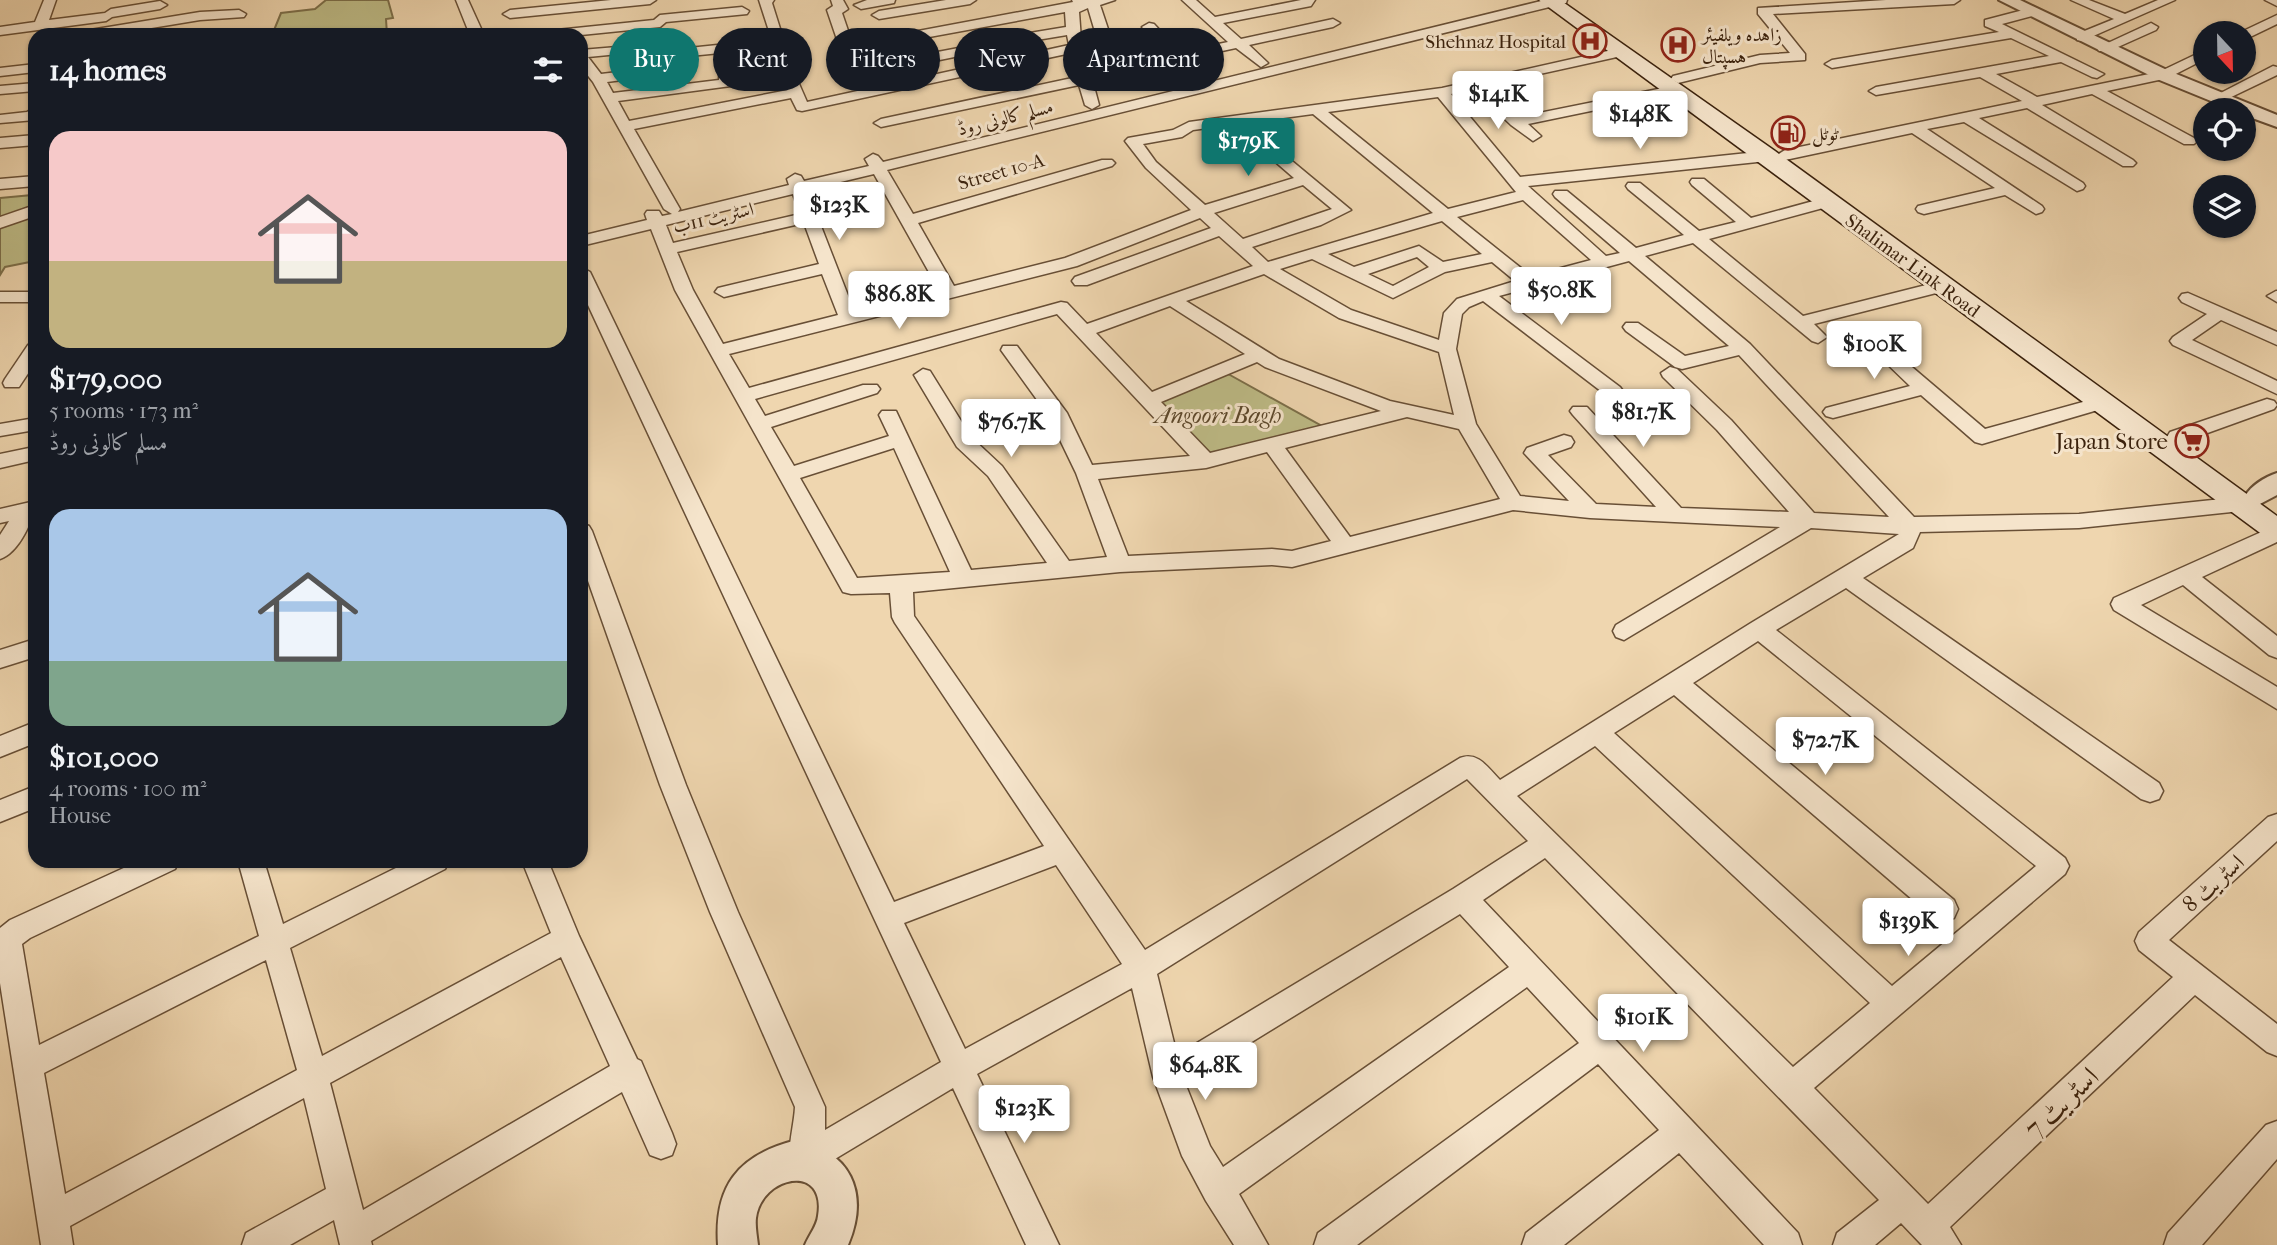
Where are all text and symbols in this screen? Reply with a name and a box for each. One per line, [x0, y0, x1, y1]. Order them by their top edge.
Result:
north arrow [2193, 21, 2256, 84]
map controls [2193, 21, 2256, 238]
hospital icon: Shehnaz Hospital [1571, 22, 1609, 60]
place label: زاہدہ ویلفیئر ہسپتال [1700, 24, 1782, 70]
hospital icon: زاہدہ ویلفیئر ہسپتال [1659, 26, 1697, 64]
chip: Buy [609, 28, 699, 91]
chip: Rent [713, 28, 812, 91]
chip: Filters [826, 28, 940, 91]
chip: New [954, 28, 1049, 91]
chip: Apartment [1063, 28, 1224, 91]
place label: Shehnaz Hospital [1425, 31, 1566, 53]
icon: filters [529, 51, 567, 89]
text: 14 homes [49, 53, 166, 88]
pin: $141K [1449, 72, 1547, 131]
text: $141K [1468, 80, 1528, 107]
pin: $148K [1591, 92, 1689, 151]
street label: مسلم کالونی روڈ [955, 95, 1057, 148]
button: locate [2193, 98, 2256, 161]
text: $148K [1609, 100, 1671, 127]
fuel station icon: ٹوٹل [1769, 114, 1807, 152]
pin: $179K [1199, 118, 1297, 178]
place label: ٹوٹل [1812, 123, 1839, 147]
text: $179K [1218, 127, 1278, 154]
street label: Street 10-A [956, 149, 1048, 195]
button: layers [2193, 175, 2256, 238]
icon: home [245, 176, 371, 302]
pin: $123K [790, 182, 888, 242]
text: $123K [810, 191, 868, 218]
street label: اسٹریٹ 11ب [671, 198, 756, 238]
street label: Shalimar Link Road [1841, 210, 1985, 322]
pin: $50.8K [1504, 268, 1618, 327]
pin: $86.8K [842, 272, 956, 331]
text: $50.8K [1527, 276, 1595, 303]
text: $86.8K [864, 280, 934, 307]
pin: $100K [1825, 322, 1923, 381]
text: $100K [1843, 330, 1905, 357]
text: $179,000 [49, 362, 162, 397]
pin: $81.7K [1586, 390, 1700, 449]
text: 5 rooms · 173 m² [49, 397, 198, 424]
text: $81.7K [1611, 398, 1675, 425]
pin: $76.7K [954, 400, 1068, 459]
park label: Angoori Bagh [1152, 402, 1282, 429]
text: $76.7K [977, 408, 1045, 435]
supermarket icon: Japan Store [2173, 422, 2211, 460]
place label: Japan Store [2053, 428, 2168, 455]
text: مسلم کالونی روڈ [49, 429, 167, 456]
icon: home [245, 554, 371, 680]
pin: $72.7K [1768, 718, 1882, 777]
text: $72.7K [1792, 726, 1858, 753]
text: $101,000 [49, 740, 159, 775]
text: 4 rooms · 100 m² [49, 775, 207, 802]
text: House [49, 802, 111, 829]
street label: اسٹریٹ 8 [2177, 849, 2250, 919]
pin: $139K [1859, 898, 1957, 958]
text: $139K [1878, 907, 1938, 934]
pin: $101K [1594, 995, 1692, 1054]
text: $101K [1614, 1003, 1672, 1030]
pin: $64.8K [1148, 1042, 1262, 1102]
text: $64.8K [1169, 1051, 1241, 1078]
street label: اسٹریٹ 7 [2018, 1060, 2106, 1146]
pin: $123K [975, 1086, 1073, 1145]
text: $123K [995, 1094, 1053, 1121]

